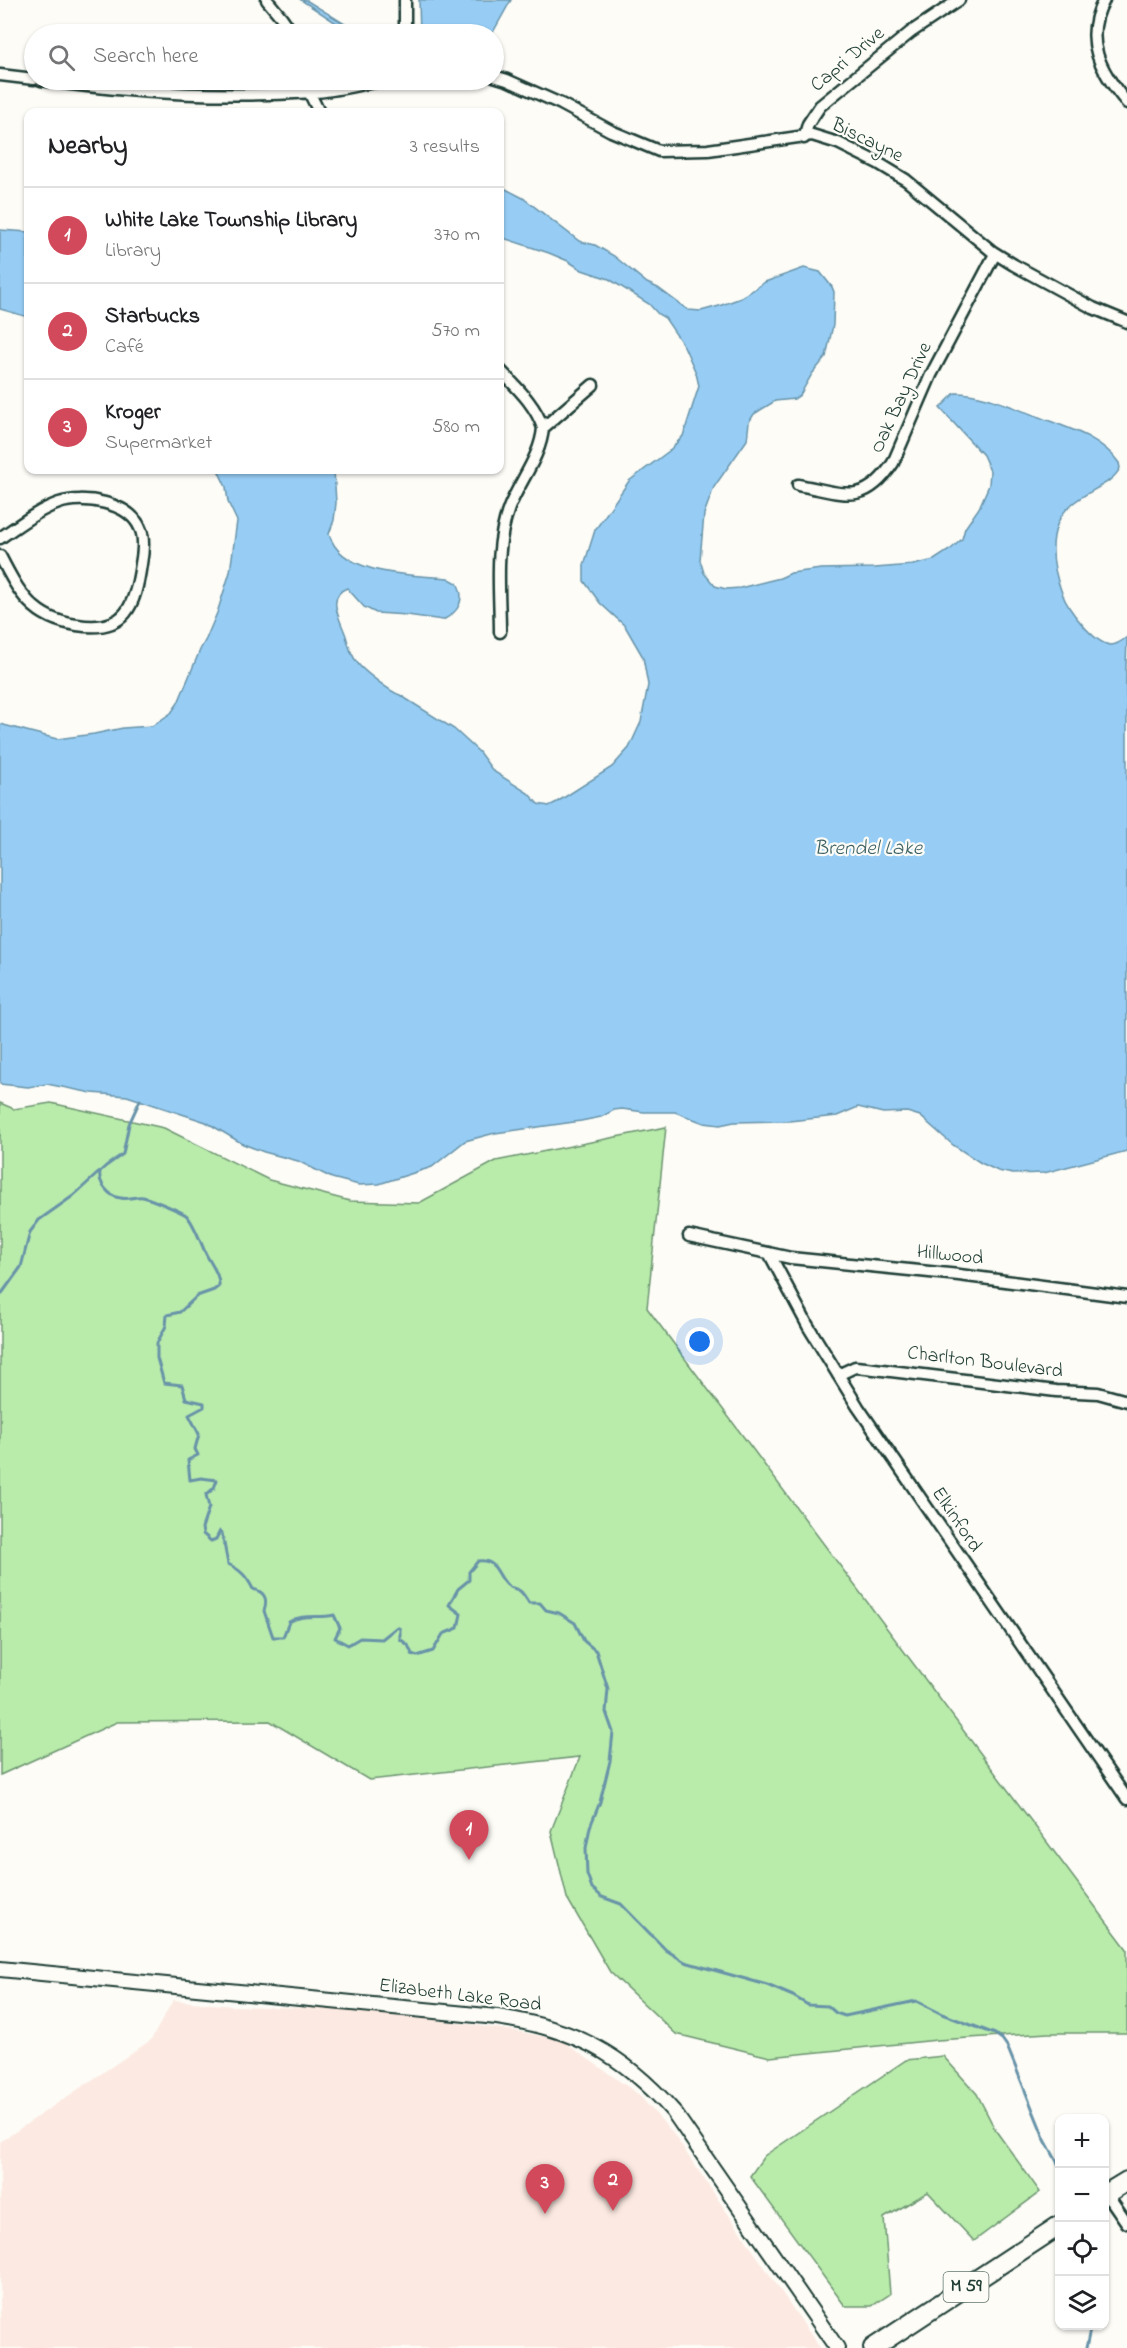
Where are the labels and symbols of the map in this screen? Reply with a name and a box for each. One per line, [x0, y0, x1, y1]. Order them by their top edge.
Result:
street label: Capri Drive [805, 20, 892, 100]
street label: Biscayne [825, 111, 908, 171]
street label: Oak Bay Drive [864, 338, 940, 458]
water label: Brendel Lake [814, 834, 924, 864]
street label: Hillwood [915, 1238, 985, 1274]
your location [685, 1327, 714, 1356]
street label: Charlton Boulevard [906, 1339, 1064, 1387]
street label: Elkinford [923, 1481, 989, 1559]
pin: 1 [450, 1810, 488, 1860]
street label: Elizabeth Lake Road [377, 1972, 543, 2020]
pin: 2 [594, 2162, 632, 2211]
pin: 3 [526, 2164, 564, 2214]
road number: M 59 [944, 2272, 988, 2302]

